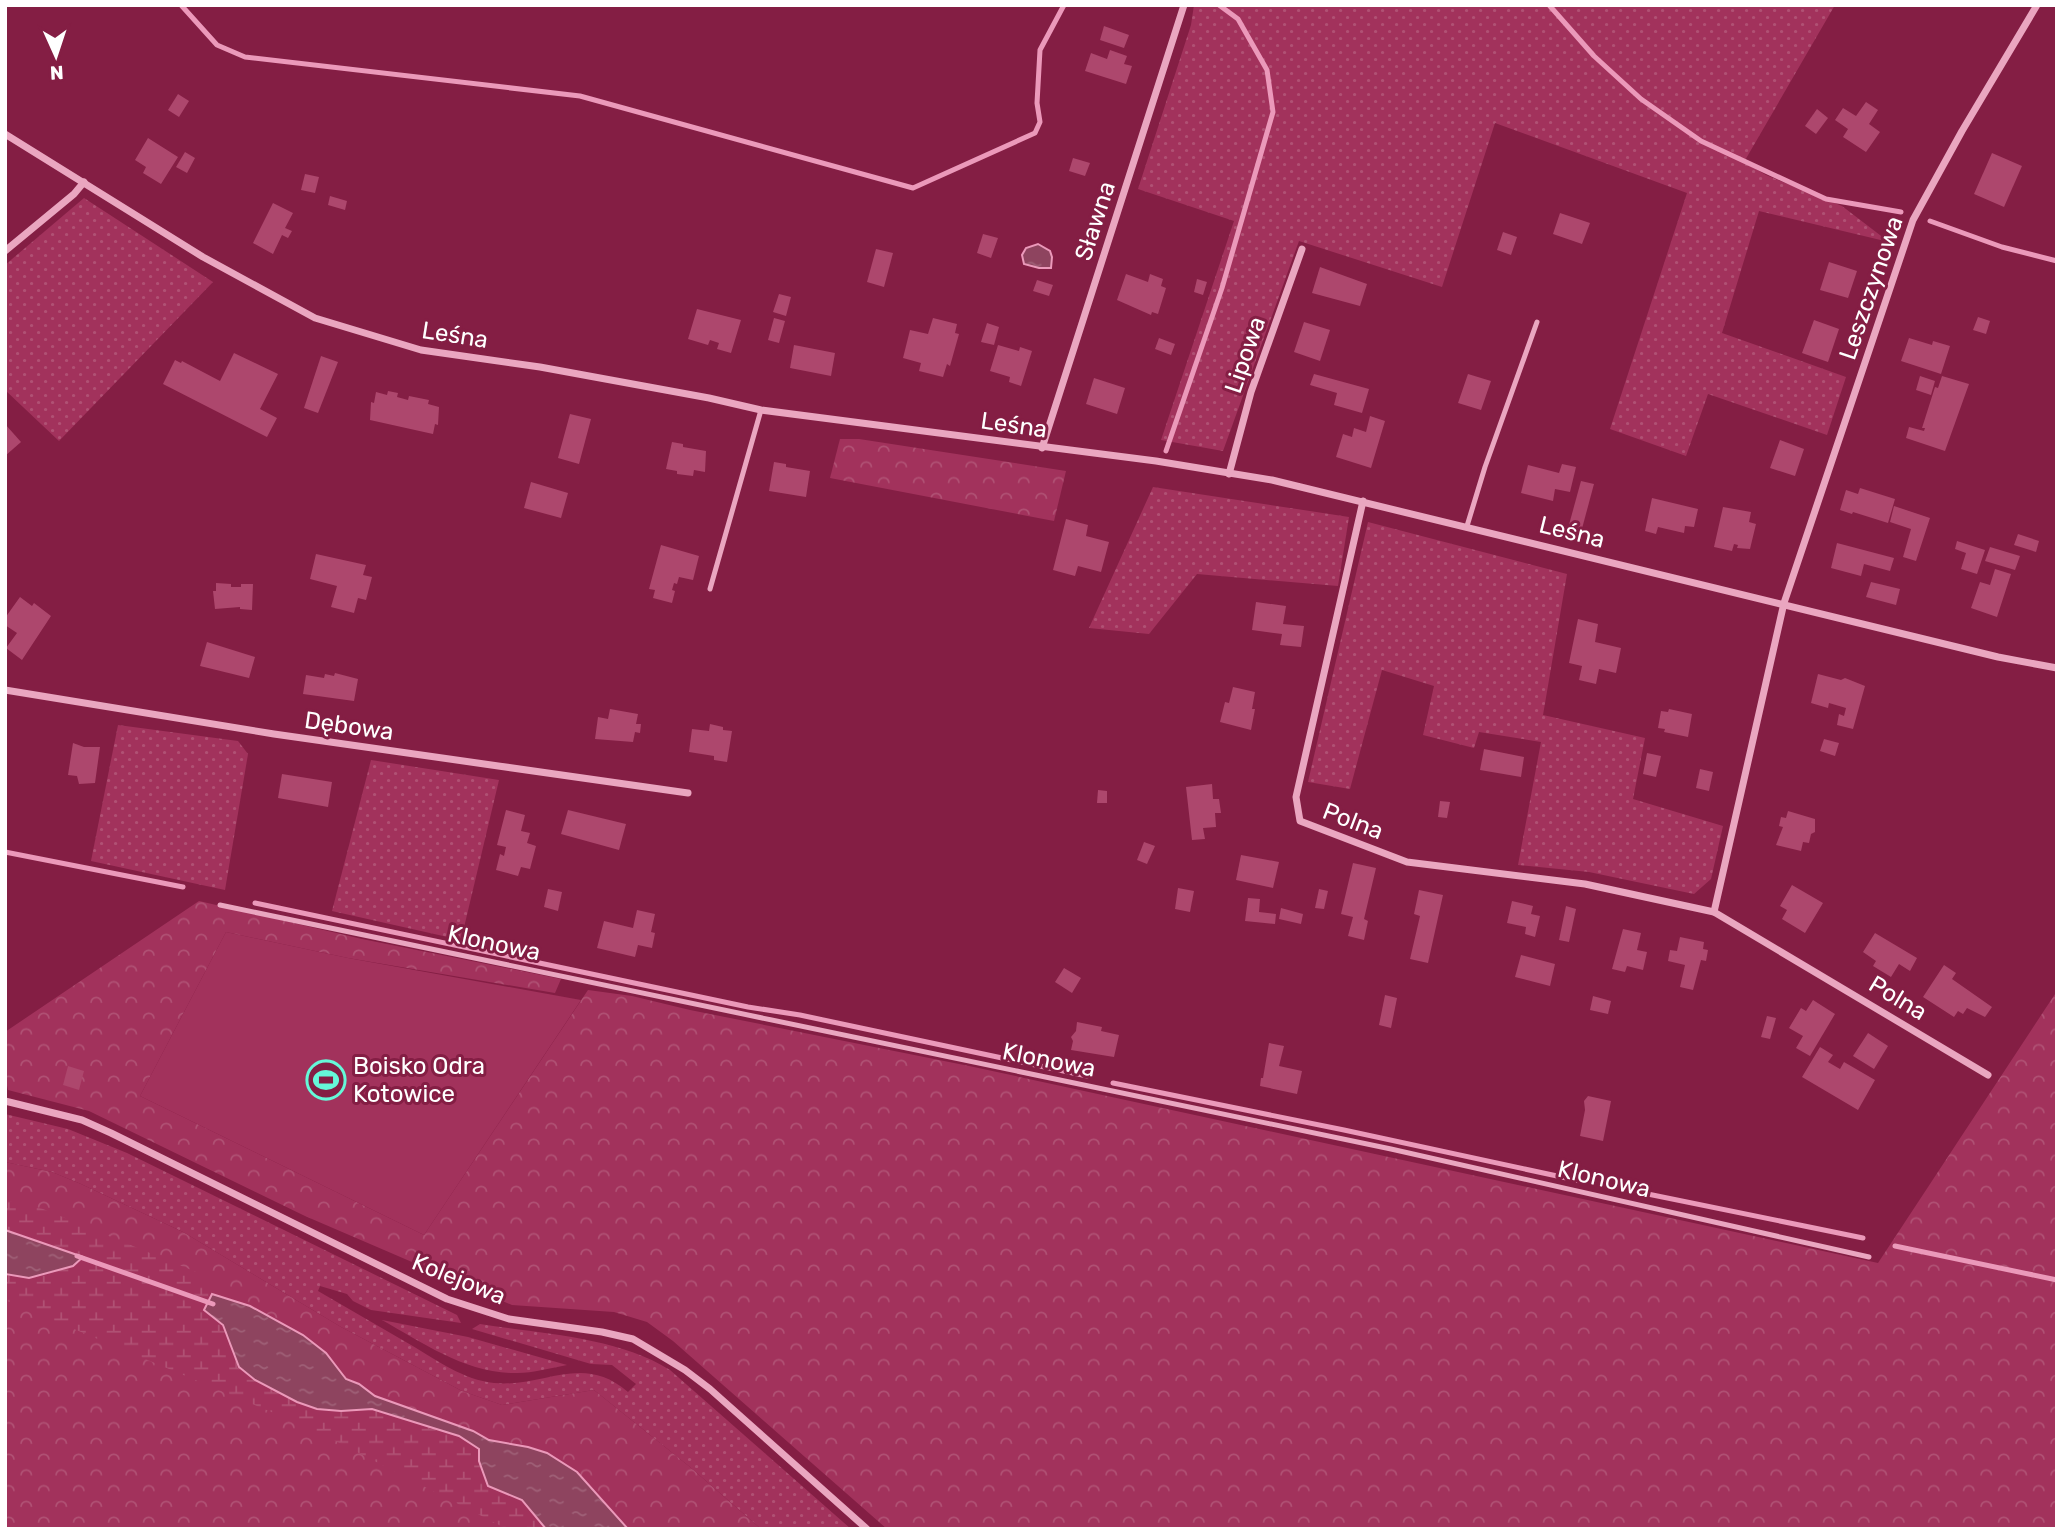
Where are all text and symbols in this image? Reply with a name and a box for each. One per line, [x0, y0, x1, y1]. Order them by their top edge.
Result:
north arrow [21, 21, 91, 91]
text: N [49, 61, 64, 84]
street label: Sławna [1069, 178, 1121, 264]
street label: Leszczynowa [1833, 213, 1909, 363]
street label: Lipowa [1219, 313, 1271, 397]
street label: Leśna [420, 316, 490, 354]
street label: Leśna [979, 406, 1049, 444]
street label: Leśna [1536, 510, 1608, 554]
street label: Dębowa [303, 706, 395, 746]
street label: Polna [1319, 797, 1387, 845]
street label: Klonowa [445, 920, 543, 966]
street label: Polna [1864, 970, 1932, 1026]
street label: Klonowa [1000, 1037, 1098, 1083]
place label: Boisko Odra Kotowice [353, 1052, 485, 1108]
sports icon: Boisko Odra Kotowice [305, 1059, 347, 1101]
street label: Klonowa [1555, 1155, 1653, 1203]
street label: Kolejowa [408, 1248, 510, 1310]

